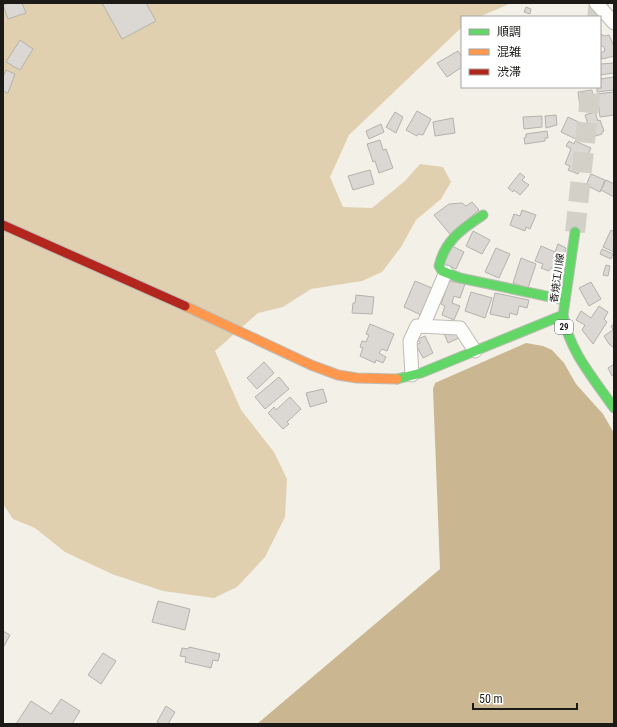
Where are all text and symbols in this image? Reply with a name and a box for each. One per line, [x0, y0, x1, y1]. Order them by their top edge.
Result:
legend [461, 16, 601, 88]
text: 順調 [497, 25, 521, 39]
text: 混雑 [497, 45, 521, 59]
text: 渋滞 [497, 65, 521, 79]
street label: 香焼江川線 [548, 252, 566, 304]
road number: 29 [555, 320, 573, 334]
scale bar [473, 685, 577, 711]
text: 50 m [479, 692, 503, 706]

